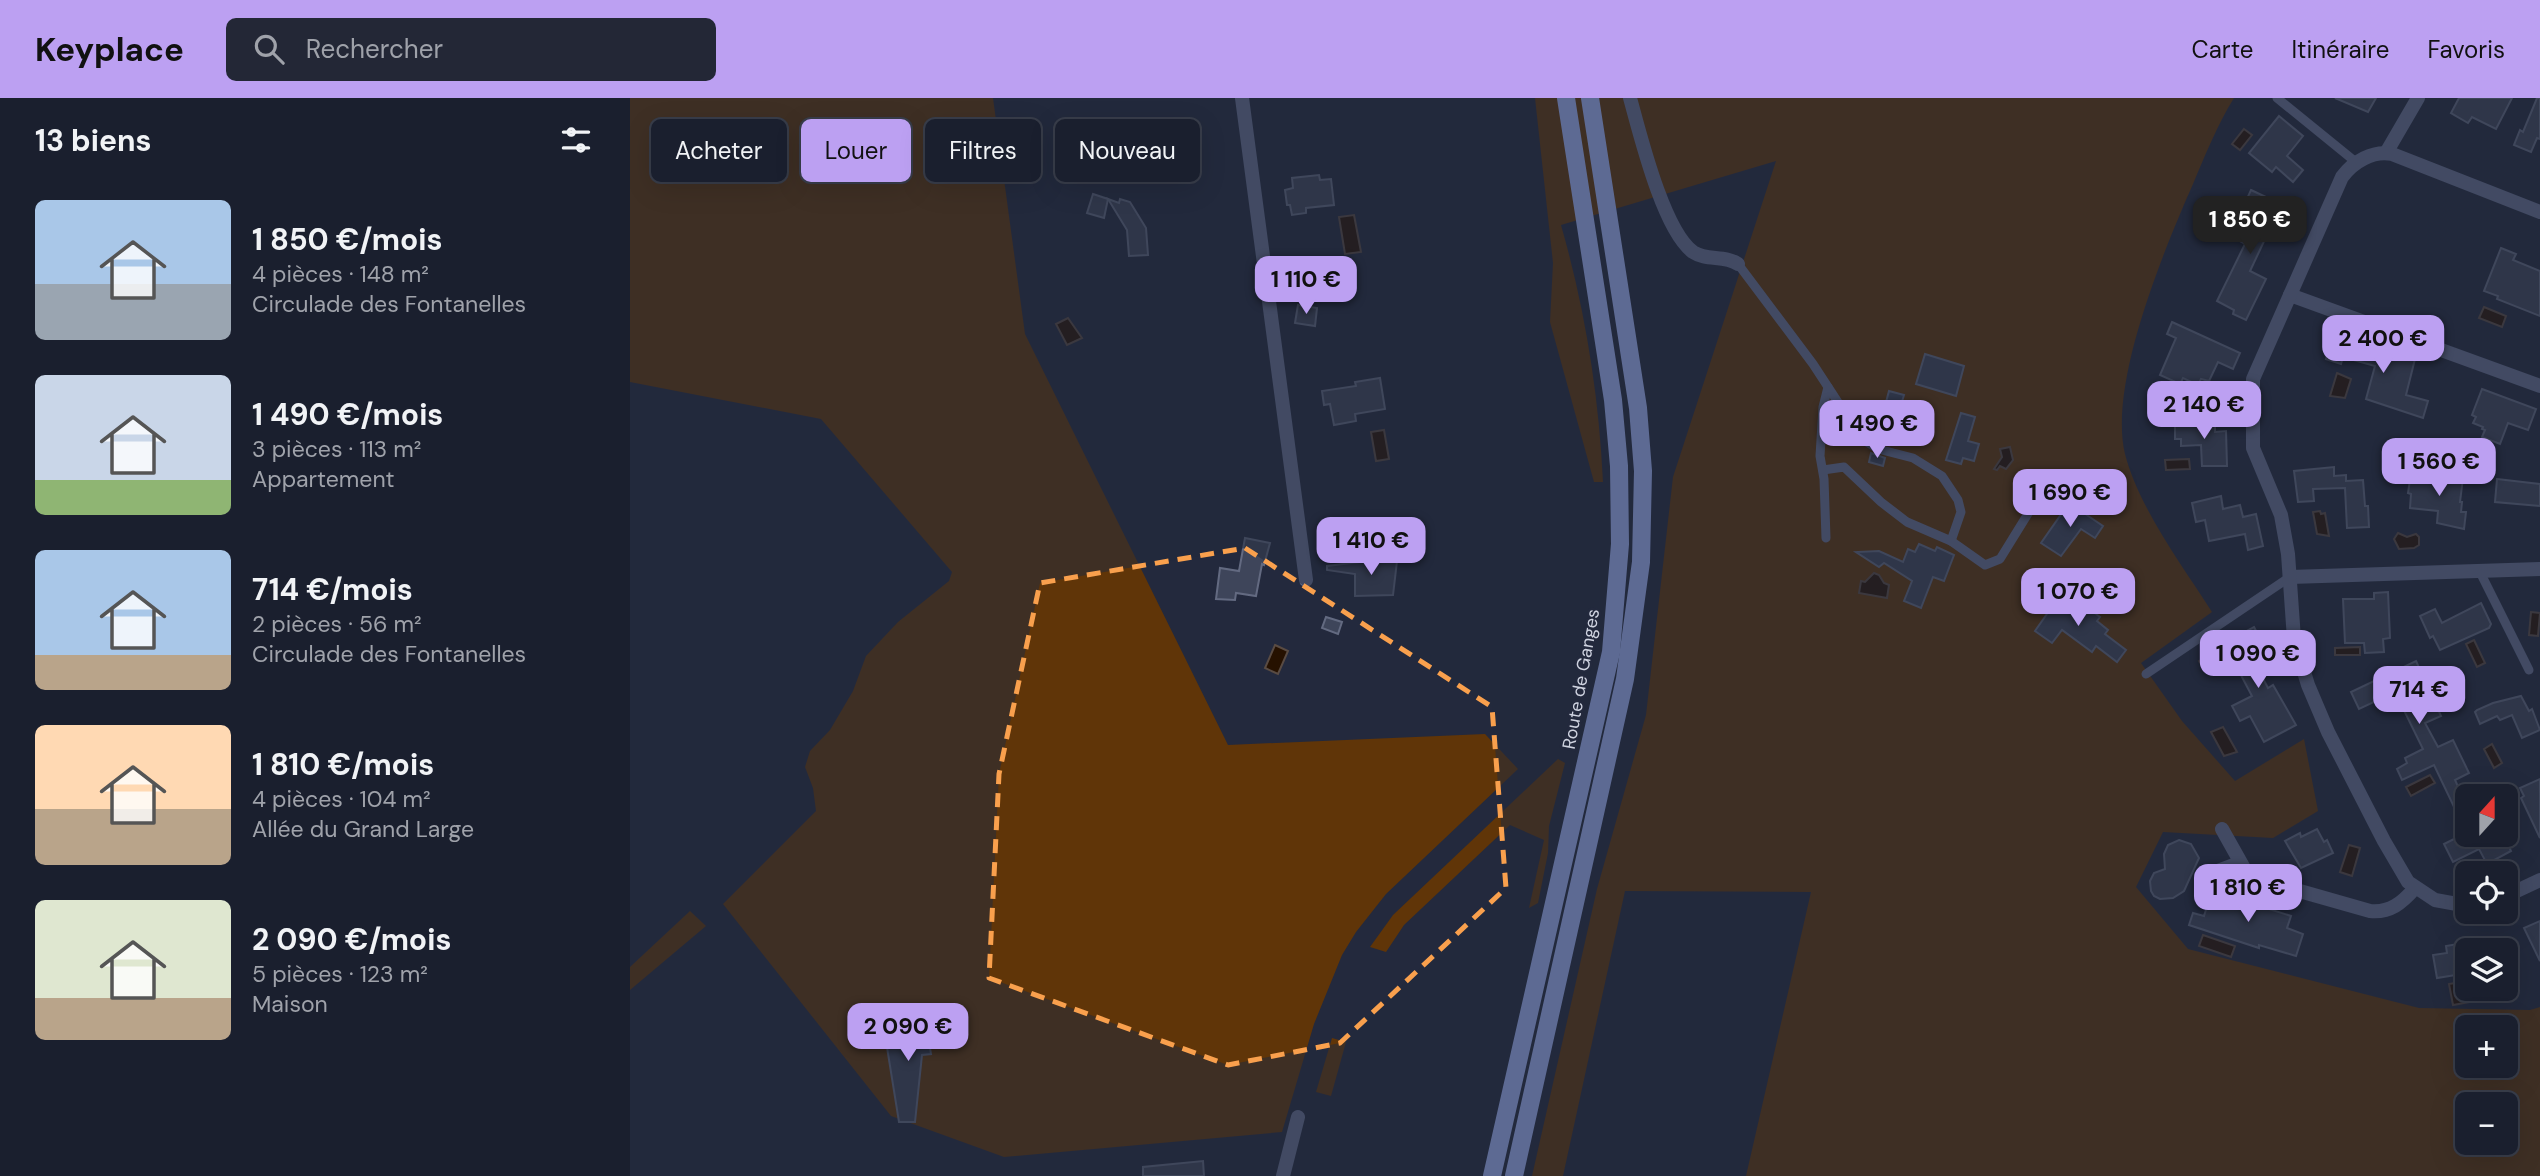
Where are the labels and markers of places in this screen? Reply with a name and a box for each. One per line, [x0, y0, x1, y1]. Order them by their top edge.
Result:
pin: 1 850 € [2185, 197, 2315, 256]
pin: 1 110 € [1241, 256, 1371, 316]
pin: 2 400 € [2318, 316, 2448, 375]
pin: 2 140 € [2139, 382, 2269, 441]
pin: 1 490 € [1812, 400, 1942, 460]
pin: 1 560 € [2374, 438, 2504, 498]
pin: 1 690 € [2005, 470, 2135, 529]
pin: 1 410 € [1306, 518, 1436, 577]
pin: 1 070 € [2013, 568, 2143, 628]
pin: 1 090 € [2193, 630, 2323, 690]
pin: 714 € [2370, 666, 2468, 726]
pin: 1 810 € [2183, 864, 2313, 924]
pin: 2 090 € [843, 1004, 973, 1063]

